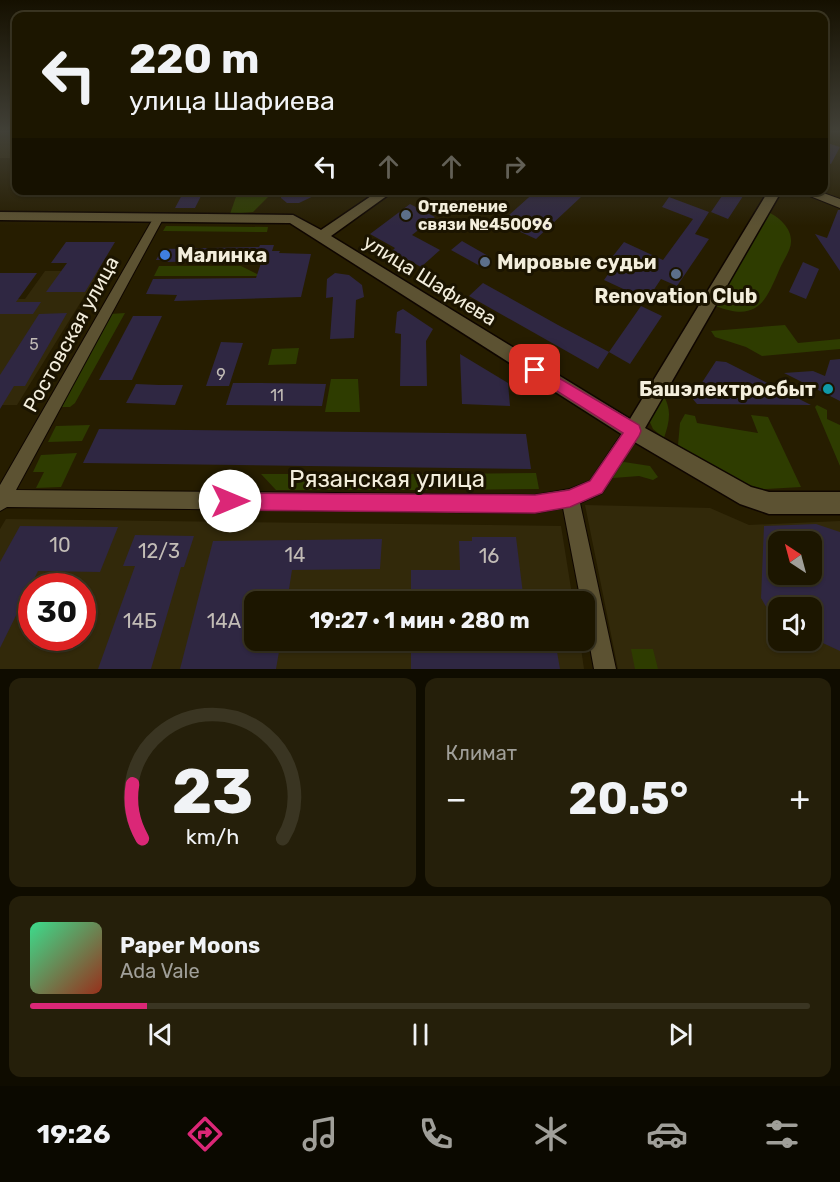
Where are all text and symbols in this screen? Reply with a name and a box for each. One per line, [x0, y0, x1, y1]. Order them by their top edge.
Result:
text: 220 m [129, 34, 260, 84]
icon: left [30, 36, 108, 114]
text: улица Шафиева [129, 85, 335, 117]
icon: left [309, 150, 342, 183]
icon: ahead [372, 150, 405, 183]
icon: ahead [435, 150, 468, 183]
icon: right [498, 150, 531, 183]
place label: Отделение связи №450096 [418, 197, 553, 234]
marker: Отделение связи №450096 [399, 208, 413, 222]
street label: улица Шафиева [359, 229, 501, 331]
place label: Малинка [177, 243, 267, 267]
marker: Малинка [158, 248, 172, 262]
place label: Мировые судьи [497, 250, 657, 274]
street label: Ростовская улица [18, 252, 124, 416]
marker: Мировые судьи [478, 255, 492, 269]
marker: Renovation Club [669, 267, 683, 281]
place label: Renovation Club [594, 284, 758, 308]
house number: 5 [29, 335, 39, 354]
pin [509, 344, 560, 395]
icon: arrive [518, 353, 551, 386]
house number: 9 [216, 365, 226, 384]
place label: Башэлектросбыт [639, 377, 816, 401]
marker: Башэлектросбыт [821, 382, 835, 396]
house number: 11 [270, 386, 284, 405]
street label: Рязанская улица [289, 465, 485, 493]
position arrow [198, 469, 262, 533]
north arrow [768, 531, 822, 585]
map controls [768, 531, 822, 651]
house number: 10 [49, 533, 71, 557]
house number: 12/3 [138, 539, 180, 563]
house number: 14 [285, 543, 305, 567]
house number: 16 [479, 544, 499, 568]
speed limit sign: 30 [18, 573, 96, 651]
button: sound [768, 597, 822, 651]
text: 19:27 · 1 мин · 280 m [309, 607, 530, 634]
house number: 14Б [123, 609, 157, 633]
house number: 14А [207, 609, 241, 633]
text: Климат [446, 741, 517, 765]
text: 23 [171, 755, 253, 829]
text: 20.5° [568, 772, 688, 825]
text: − [446, 779, 467, 818]
text: + [789, 779, 810, 818]
text: km/h [185, 825, 239, 850]
text: Paper Moons [120, 932, 260, 959]
text: Ada Vale [120, 959, 200, 983]
icon: previous [144, 1018, 177, 1051]
icon: pause [404, 1018, 437, 1051]
icon: next [664, 1018, 697, 1051]
icon: directions [184, 1113, 226, 1155]
icon: music [299, 1113, 341, 1155]
icon: phone [415, 1113, 457, 1155]
icon: climate [530, 1113, 572, 1155]
icon: car [646, 1113, 688, 1155]
icon: filters [761, 1113, 803, 1155]
text: 19:26 [37, 1118, 110, 1150]

